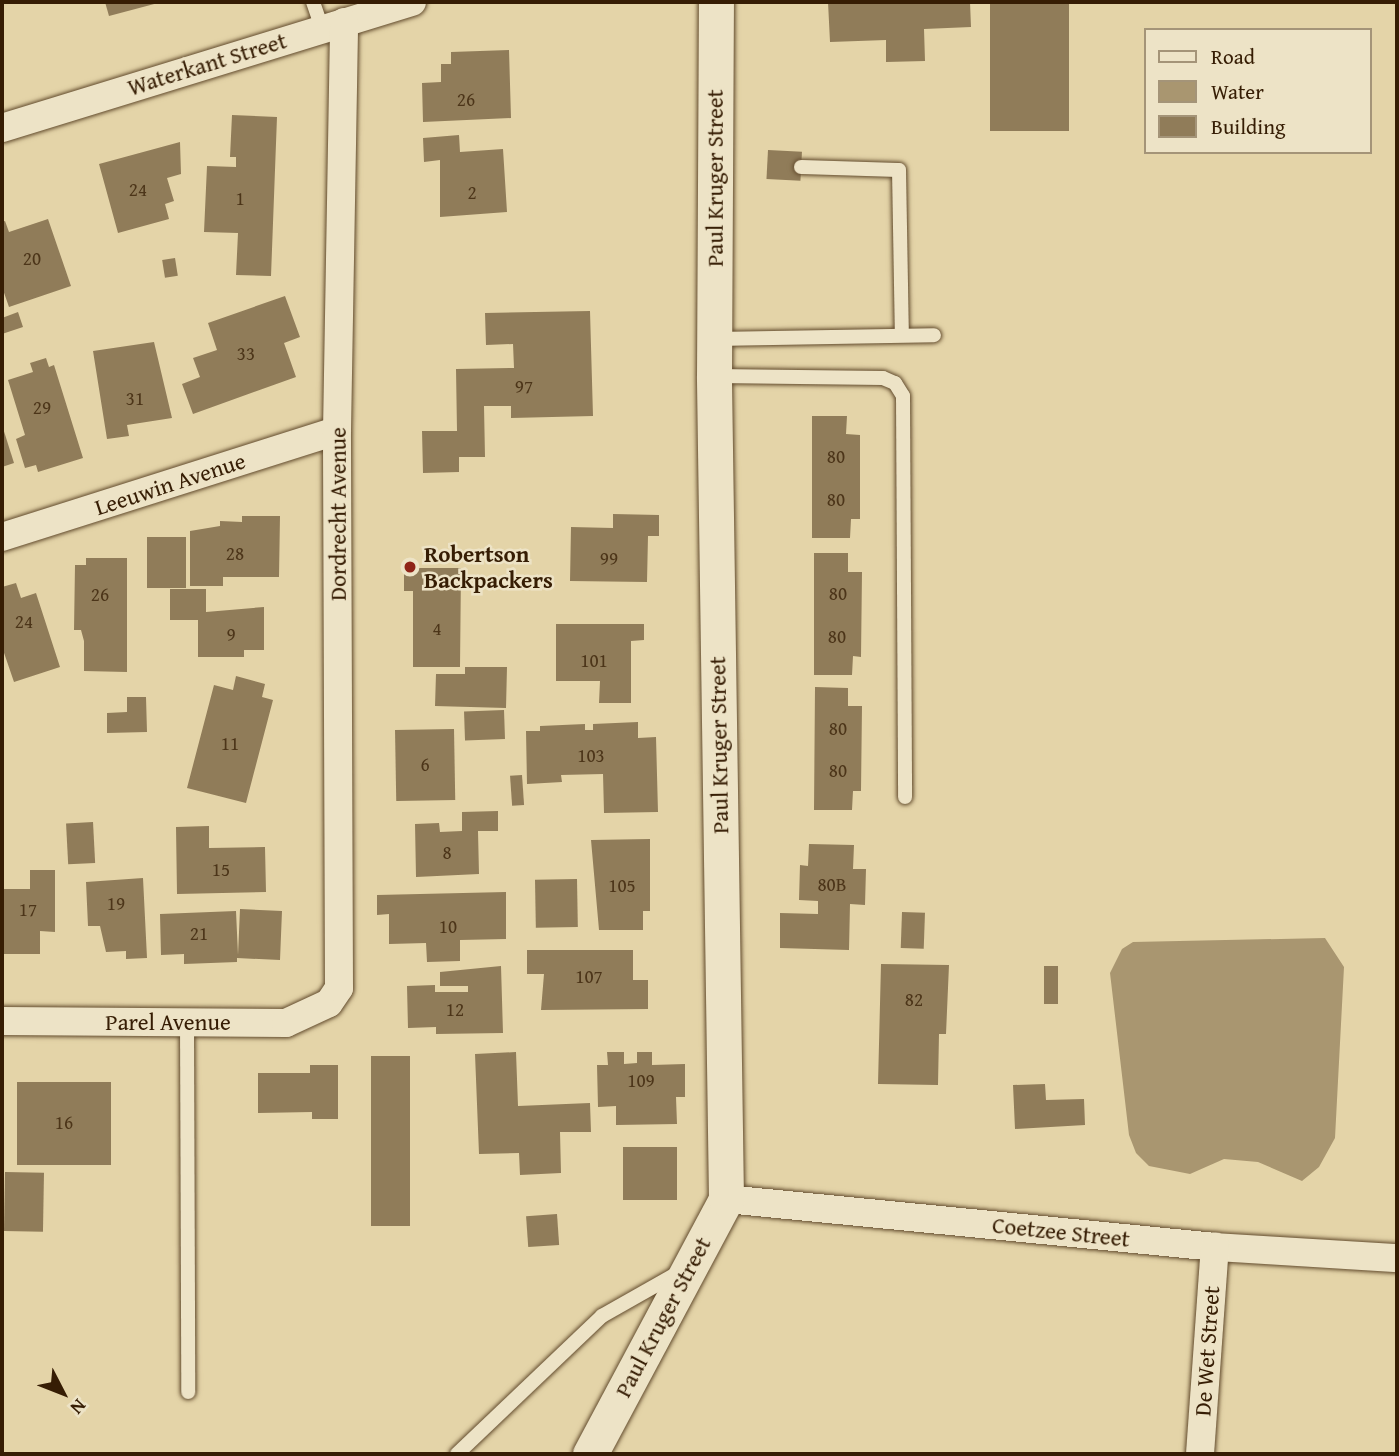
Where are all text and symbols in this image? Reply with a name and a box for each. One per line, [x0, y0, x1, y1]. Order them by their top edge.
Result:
street label: Waterkant Street [124, 27, 290, 101]
legend [1144, 28, 1371, 154]
text: Road [1211, 41, 1255, 72]
text: Water [1211, 76, 1264, 107]
house number: 26 [457, 89, 475, 111]
street label: Paul Kruger Street [701, 89, 729, 267]
text: Building [1211, 111, 1285, 142]
house number: 24 [129, 179, 147, 201]
house number: 2 [467, 182, 477, 204]
house number: 1 [235, 188, 245, 210]
house number: 20 [23, 248, 41, 270]
house number: 33 [237, 343, 255, 365]
house number: 97 [515, 376, 533, 398]
house number: 31 [126, 388, 144, 410]
house number: 29 [33, 397, 51, 419]
street label: Dordrecht Avenue [324, 427, 352, 601]
house number: 80 [827, 446, 845, 468]
street label: Leeuwin Avenue [91, 447, 249, 521]
house number: 80 [827, 489, 845, 511]
place label: Robertson Backpackers [424, 540, 553, 594]
house number: 28 [226, 543, 244, 565]
house number: 99 [600, 548, 618, 570]
marker: Robertson Backpackers [402, 559, 418, 575]
house number: 80 [829, 583, 847, 605]
house number: 26 [91, 584, 109, 606]
house number: 24 [15, 611, 33, 633]
house number: 4 [432, 618, 442, 640]
house number: 9 [226, 624, 236, 646]
house number: 80 [828, 626, 846, 648]
house number: 101 [580, 650, 608, 672]
street label: Paul Kruger Street [704, 656, 734, 834]
house number: 80 [829, 718, 847, 740]
house number: 11 [221, 733, 239, 755]
house number: 103 [577, 745, 605, 767]
house number: 6 [420, 754, 430, 776]
house number: 80 [829, 760, 847, 782]
house number: 8 [442, 842, 452, 864]
house number: 15 [212, 859, 230, 881]
house number: 80B [817, 874, 847, 896]
house number: 105 [608, 875, 636, 897]
house number: 19 [107, 893, 125, 915]
house number: 17 [19, 899, 37, 921]
house number: 10 [439, 916, 457, 938]
house number: 21 [190, 923, 208, 945]
house number: 107 [575, 966, 603, 988]
house number: 82 [905, 989, 923, 1011]
house number: 12 [446, 999, 464, 1021]
street label: Parel Avenue [105, 1008, 231, 1036]
house number: 109 [627, 1070, 655, 1092]
house number: 16 [55, 1112, 73, 1134]
street label: Coetzee Street [991, 1211, 1131, 1253]
street label: Paul Kruger Street [609, 1232, 717, 1402]
street label: De Wet Street [1189, 1285, 1225, 1417]
north arrow [28, 1358, 98, 1428]
text: N [64, 1393, 93, 1421]

